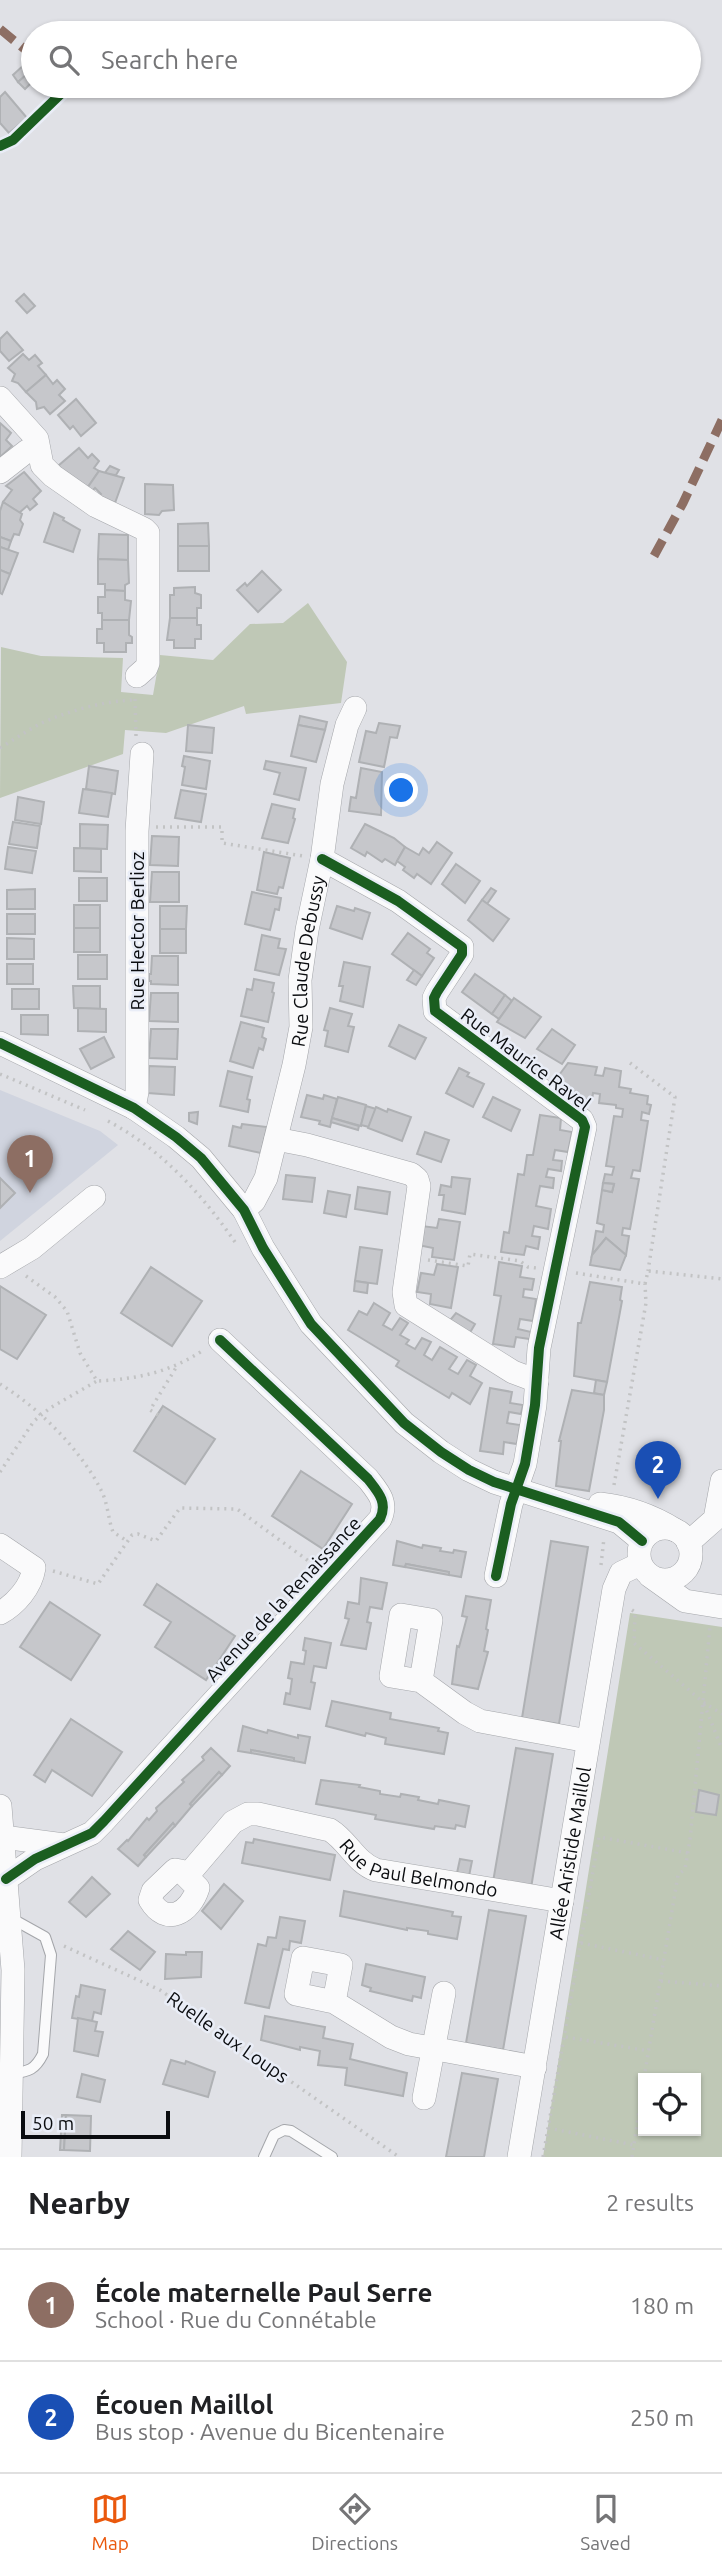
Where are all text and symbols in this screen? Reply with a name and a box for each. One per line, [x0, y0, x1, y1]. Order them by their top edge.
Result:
search box [21, 21, 701, 98]
icon: search [45, 41, 83, 79]
text: Search here [101, 45, 238, 74]
your location [384, 773, 418, 807]
street label: Rue Hector Berlioz [126, 851, 148, 1011]
street label: Rue Claude Debussy [287, 874, 329, 1048]
street label: Rue Maurice Ravel [457, 1003, 595, 1115]
pin: 1 [7, 1135, 53, 1193]
pin: 2 [635, 1441, 681, 1499]
street label: Avenue de la Renaissance [201, 1512, 365, 1686]
street label: Allée Aristide Maillol [545, 1765, 595, 1941]
street label: Rue Paul Belmondo [335, 1834, 499, 1901]
street label: Ruelle aux Loups [163, 1987, 293, 2087]
map controls [638, 2073, 701, 2136]
button: locate [638, 2073, 701, 2136]
scale bar [21, 2108, 170, 2140]
text: 50 m [32, 2112, 74, 2134]
text: Nearby [28, 2186, 130, 2220]
text: 2 results [606, 2190, 694, 2215]
text: École maternelle Paul Serre [95, 2278, 433, 2307]
text: 1 [45, 2293, 57, 2318]
text: 180 m [630, 2293, 694, 2318]
text: School · Rue du Connétable [95, 2307, 377, 2332]
text: Écouen Maillol [95, 2390, 273, 2419]
text: 2 [45, 2405, 57, 2430]
text: 250 m [630, 2405, 694, 2430]
text: Bus stop · Avenue du Bicentenaire [95, 2419, 445, 2444]
tab: Map [91, 2490, 129, 2554]
tab: Directions [311, 2490, 398, 2554]
tab: Saved [580, 2490, 631, 2554]

